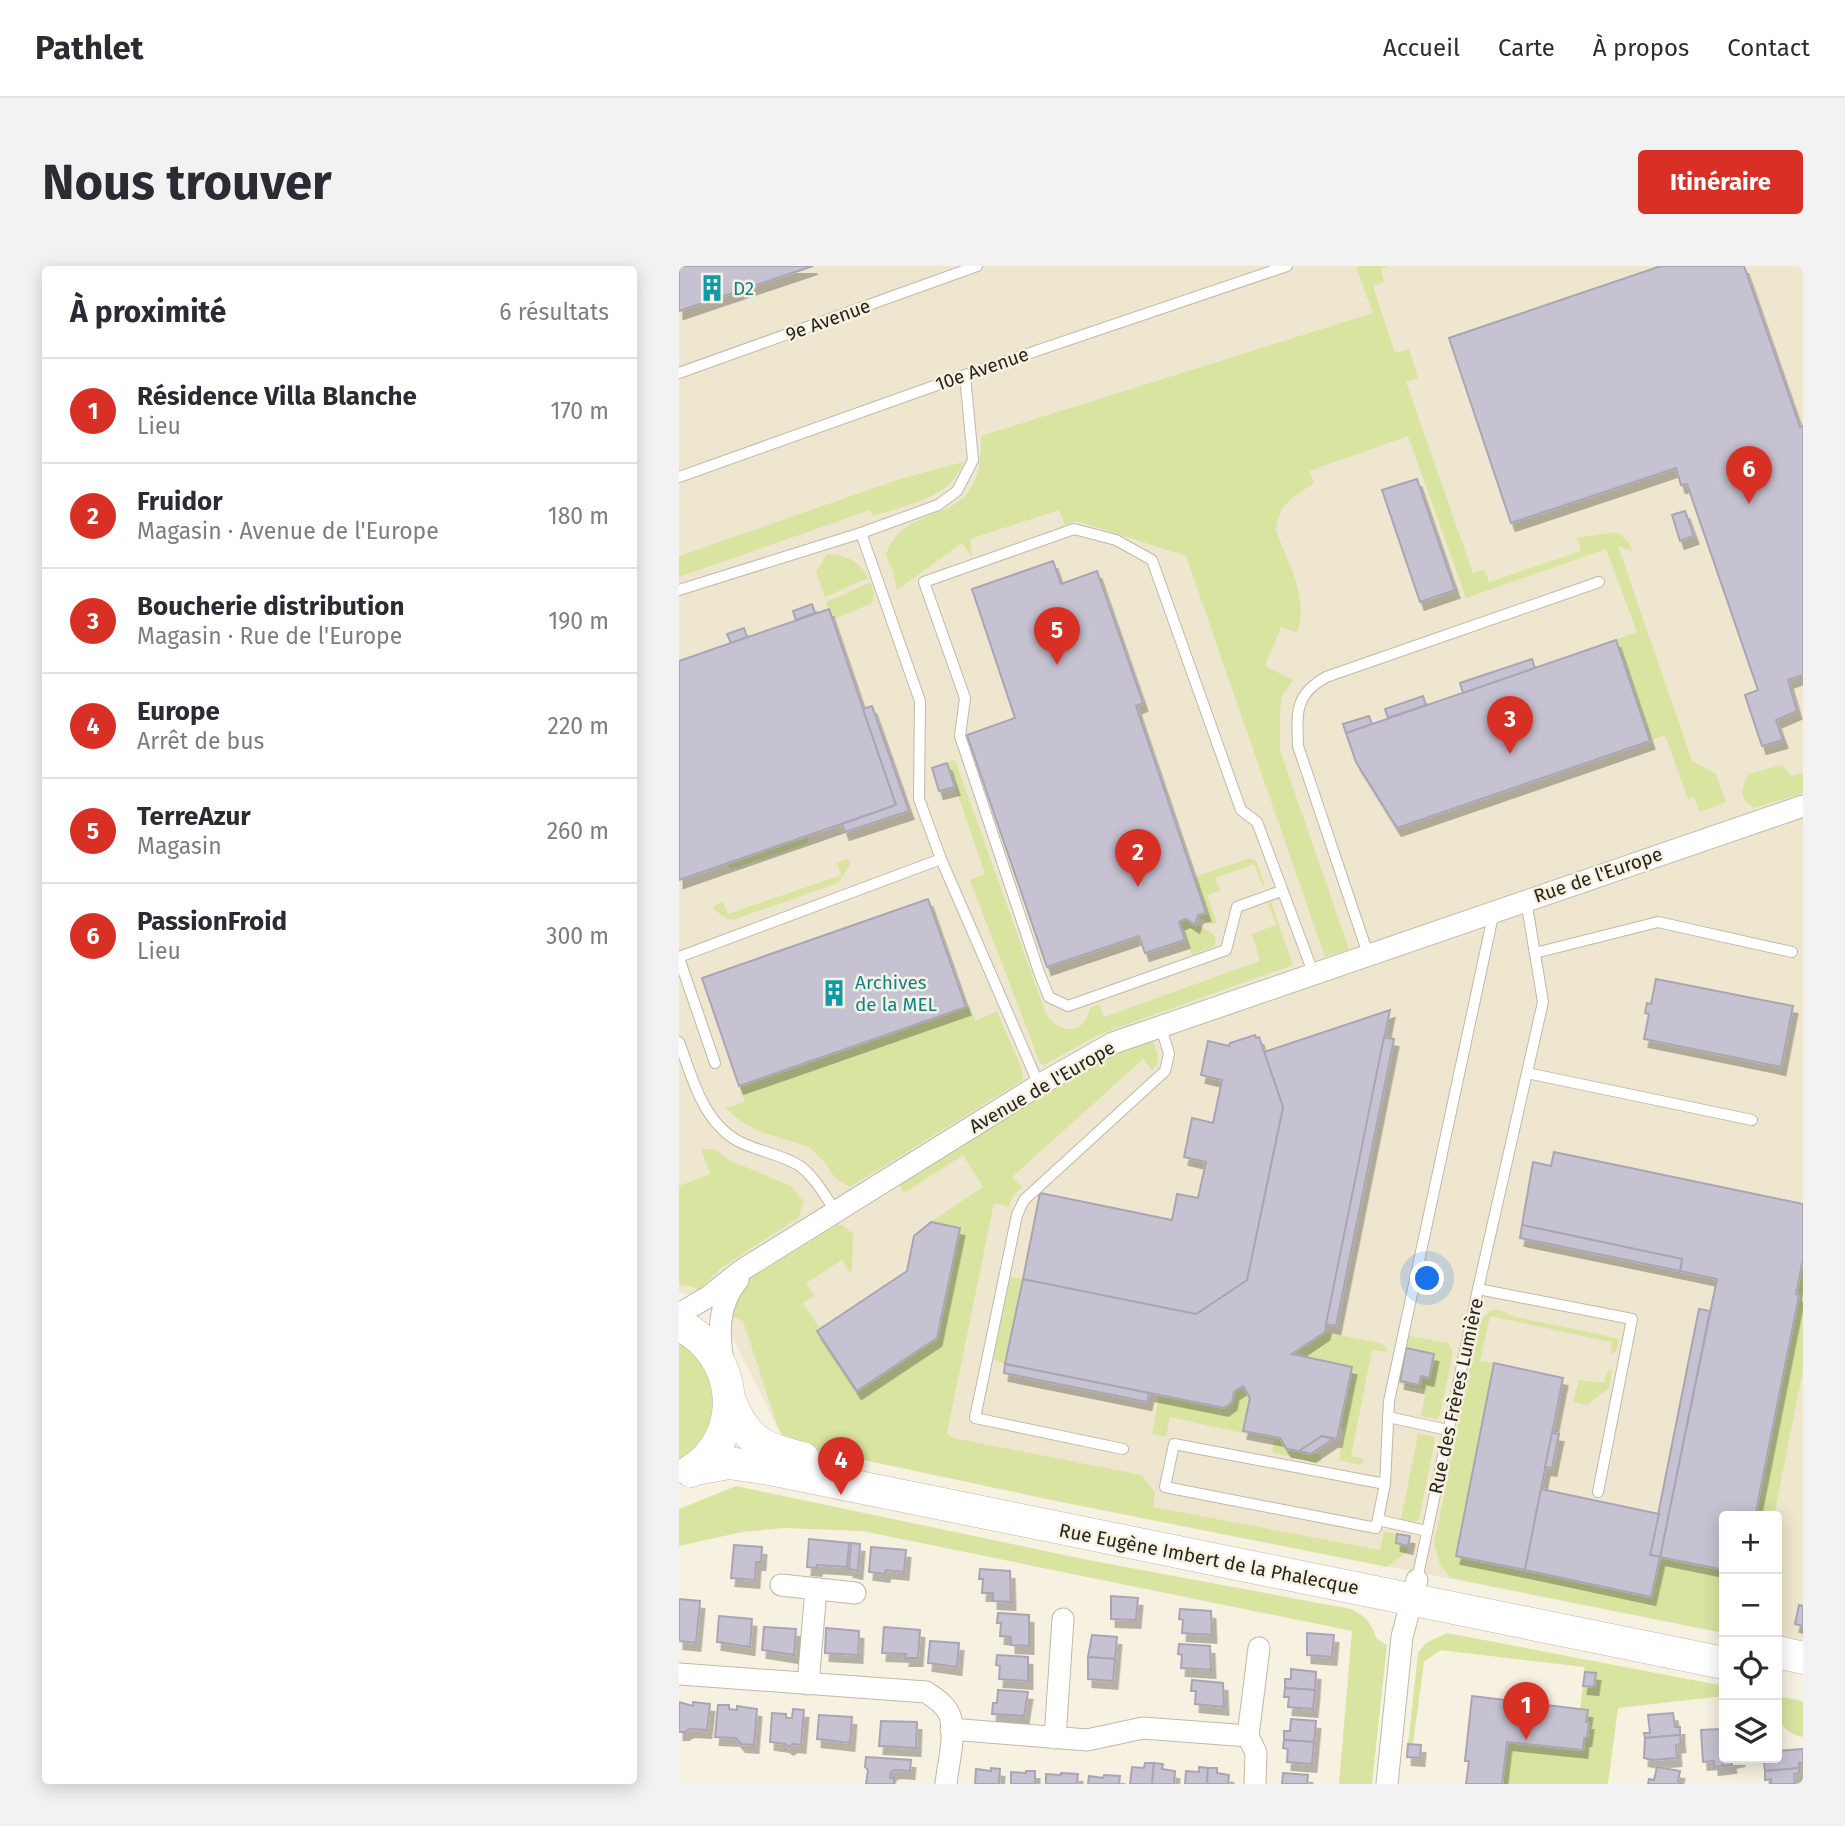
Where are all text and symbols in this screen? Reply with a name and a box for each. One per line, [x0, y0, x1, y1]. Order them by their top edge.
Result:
text: Pathlet [35, 28, 144, 68]
text: Accueil [1383, 34, 1460, 62]
text: Carte [1498, 34, 1555, 62]
text: À propos [1593, 34, 1689, 62]
text: Contact [1727, 34, 1810, 62]
button: Itinéraire [1638, 150, 1803, 214]
text: Nous trouver [42, 153, 332, 212]
building icon: D2 [697, 273, 727, 303]
place label: D2 [733, 277, 754, 300]
text: À proximité [70, 294, 226, 330]
street label: 9e Avenue [783, 294, 873, 346]
text: 6 résultats [499, 298, 609, 326]
street label: 10e Avenue [932, 342, 1032, 396]
text: Résidence Villa Blanche [137, 381, 417, 412]
text: 1 [88, 397, 98, 425]
text: 170 m [550, 397, 609, 425]
text: Lieu [137, 412, 181, 440]
pin: 6 [1726, 446, 1772, 504]
text: Fruidor [137, 486, 223, 517]
text: 2 [87, 502, 99, 530]
text: 180 m [548, 502, 609, 530]
text: Magasin · Avenue de l'Europe [137, 517, 439, 545]
text: Boucherie distribution [137, 591, 404, 622]
text: 3 [87, 607, 99, 635]
text: 190 m [548, 607, 609, 635]
pin: 5 [1034, 607, 1080, 665]
text: Magasin · Rue de l'Europe [137, 622, 402, 650]
text: Europe [137, 696, 220, 727]
pin: 3 [1487, 696, 1533, 754]
text: 4 [87, 712, 100, 740]
text: 220 m [548, 712, 609, 740]
text: Arrêt de bus [137, 727, 264, 755]
text: TerreAzur [137, 801, 251, 832]
text: 5 [87, 817, 99, 845]
text: 260 m [547, 817, 609, 845]
pin: 2 [1115, 829, 1161, 887]
text: Magasin [137, 832, 222, 860]
street label: Rue de l'Europe [1531, 842, 1665, 908]
text: PassionFroid [137, 906, 287, 937]
text: 6 [87, 922, 99, 950]
text: 300 m [546, 922, 609, 950]
text: Lieu [137, 937, 181, 965]
place label: Archives de la MEL [855, 971, 938, 1016]
building icon: Archives de la MEL [819, 978, 849, 1008]
street label: Avenue de l'Europe [965, 1036, 1119, 1138]
your location [1410, 1261, 1444, 1295]
street label: Rue des Frères Lumière [1424, 1296, 1488, 1496]
pin: 4 [818, 1437, 864, 1495]
map controls [1719, 1511, 1782, 1763]
button: + [1719, 1511, 1782, 1574]
street label: Rue Eugène Imbert de la Phalecque [1057, 1519, 1361, 1599]
button: − [1719, 1574, 1782, 1637]
button: locate [1719, 1637, 1782, 1700]
pin: 1 [1503, 1682, 1549, 1740]
button: layers [1719, 1700, 1782, 1763]

